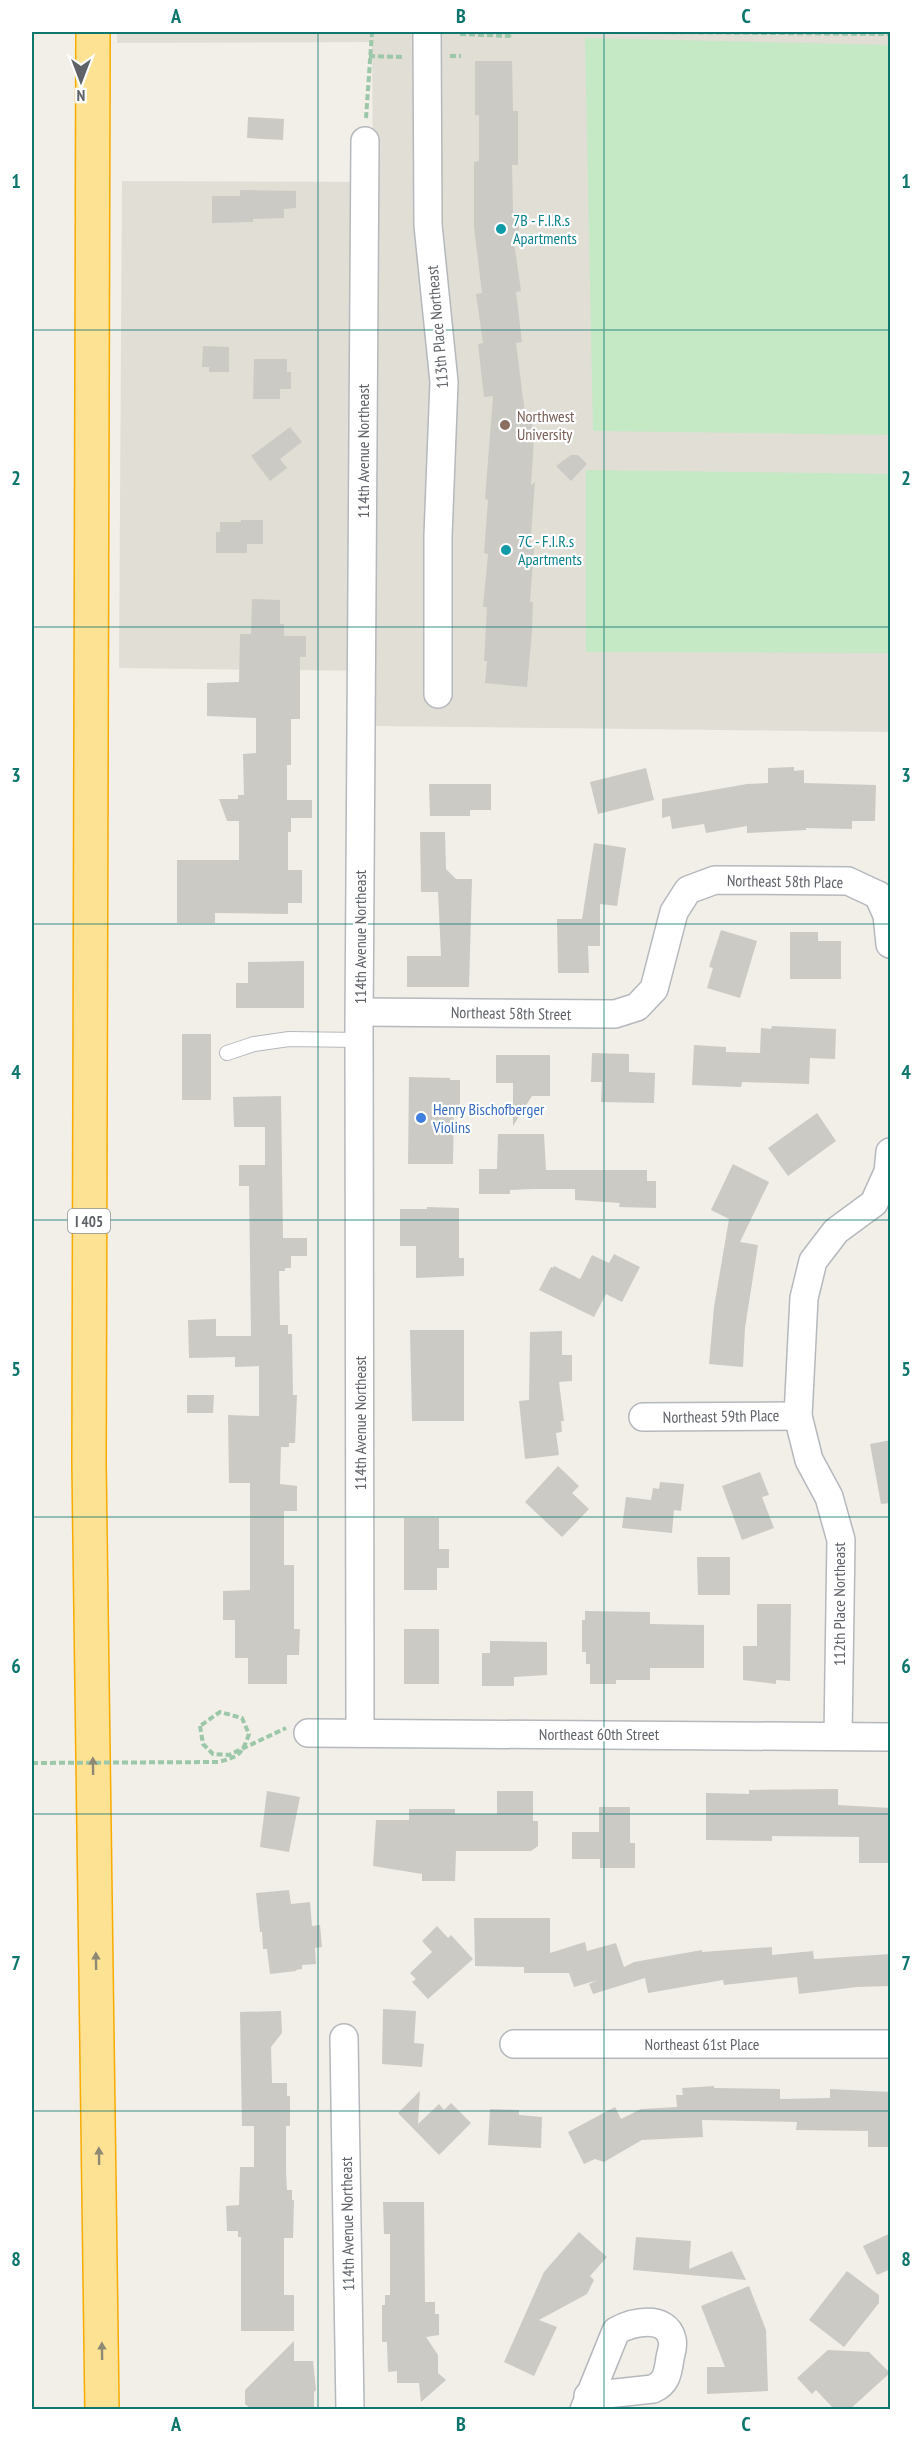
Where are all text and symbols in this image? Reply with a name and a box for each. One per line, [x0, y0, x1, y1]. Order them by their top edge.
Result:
text: A [170, 3, 182, 29]
text: B [456, 3, 466, 29]
text: C [741, 3, 751, 29]
north arrow [51, 51, 111, 111]
text: N [77, 86, 85, 106]
text: 1 [11, 168, 21, 194]
text: 1 [901, 168, 911, 194]
place label: 7B - F.I.R.s Apartments [513, 210, 577, 248]
marker: 7B - F.I.R.s Apartments [494, 222, 508, 236]
street label: 113th Place Northeast [422, 264, 452, 390]
street label: 114th Avenue Northeast [353, 383, 373, 518]
place label: Northwest University [517, 406, 575, 444]
marker: Northwest University [498, 418, 512, 432]
text: 2 [11, 465, 21, 491]
text: 2 [901, 465, 911, 491]
place label: 7C - F.I.R.s Apartments [518, 531, 582, 569]
marker: 7C - F.I.R.s Apartments [499, 543, 513, 557]
text: 3 [11, 762, 21, 788]
text: 3 [901, 762, 911, 788]
street label: 114th Avenue Northeast [350, 869, 370, 1004]
street label: Northeast 58th Place [727, 870, 843, 892]
street label: Northeast 58th Street [451, 1002, 572, 1024]
text: 4 [11, 1059, 21, 1085]
text: 4 [901, 1059, 911, 1085]
place label: Henry Bischofberger Violins [432, 1099, 545, 1137]
marker: Henry Bischofberger Violins [414, 1111, 428, 1125]
road number: I 405 [68, 1209, 110, 1233]
street label: 114th Avenue Northeast [350, 1355, 370, 1490]
text: 5 [11, 1356, 21, 1382]
text: 5 [901, 1356, 911, 1382]
street label: Northeast 59th Place [663, 1405, 779, 1427]
street label: 112th Place Northeast [829, 1542, 849, 1666]
text: 6 [11, 1653, 21, 1679]
text: 6 [901, 1653, 911, 1679]
street label: Northeast 60th Street [539, 1724, 660, 1744]
one-way arrow [88, 1757, 98, 1776]
text: 7 [11, 1950, 21, 1976]
text: 7 [901, 1950, 911, 1976]
one-way arrow [91, 1952, 101, 1971]
street label: Northeast 61st Place [645, 2034, 759, 2054]
one-way arrow [94, 2147, 104, 2166]
street label: 114th Avenue Northeast [336, 2156, 358, 2291]
text: 8 [11, 2246, 21, 2272]
text: 8 [901, 2246, 911, 2272]
one-way arrow [97, 2342, 106, 2361]
text: A [170, 2411, 182, 2437]
text: B [456, 2411, 466, 2437]
text: C [741, 2411, 751, 2437]

